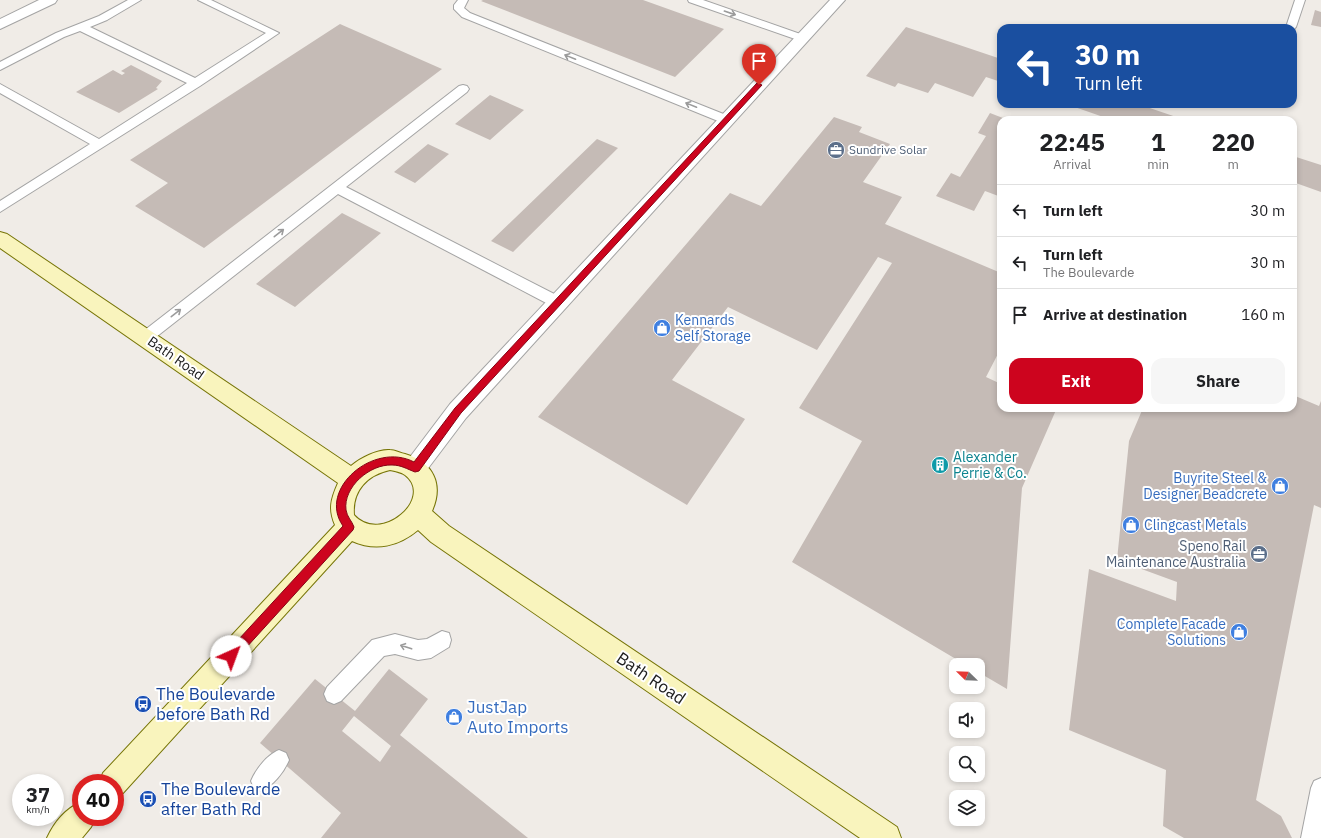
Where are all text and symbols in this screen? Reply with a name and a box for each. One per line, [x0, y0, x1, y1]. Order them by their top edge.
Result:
one-way arrow [723, 10, 736, 17]
text: 30 m [1075, 36, 1140, 73]
icon: left [1009, 40, 1061, 92]
pin [742, 44, 776, 85]
icon: arrive [748, 50, 770, 72]
one-way arrow [565, 52, 577, 60]
text: Turn left [1075, 72, 1143, 95]
one-way arrow [685, 101, 697, 108]
text: 22:45 [1039, 126, 1105, 158]
text: 1 [1151, 126, 1165, 158]
text: 220 [1211, 126, 1255, 158]
office icon: Sundrive Solar [826, 140, 846, 160]
place label: Sundrive Solar [849, 142, 928, 157]
text: Arrival [1053, 156, 1091, 173]
text: min [1147, 156, 1169, 173]
text: m [1227, 156, 1239, 173]
icon: left [1009, 200, 1031, 222]
text: Turn left [1043, 201, 1103, 220]
text: 30 m [1250, 201, 1285, 220]
one-way arrow [273, 229, 284, 237]
text: Turn left [1043, 245, 1103, 264]
icon: left [1009, 252, 1031, 274]
text: 30 m [1250, 253, 1285, 272]
text: The Boulevarde [1043, 264, 1134, 281]
icon: arrive [1009, 304, 1031, 326]
text: Arrive at destination [1043, 305, 1187, 324]
text: 160 m [1241, 305, 1285, 324]
one-way arrow [171, 309, 182, 317]
place label: Kennards Self Storage [675, 311, 751, 345]
shop icon: Kennards Self Storage [652, 318, 672, 338]
street label: Bath Road [144, 332, 208, 384]
button: Exit [1009, 358, 1143, 404]
button: Share [1151, 358, 1285, 404]
place label: Alexander Perrie & Co. [953, 448, 1027, 482]
building icon: Alexander Perrie & Co. [930, 455, 950, 475]
place label: Buyrite Steel & Designer Beadcrete [1143, 469, 1267, 503]
shop icon: Buyrite Steel & Designer Beadcrete [1270, 476, 1290, 496]
shop icon: Clingcast Metals [1121, 515, 1141, 535]
place label: Clingcast Metals [1144, 516, 1247, 534]
place label: Speno Rail Maintenance Australia [1106, 537, 1247, 571]
office icon: Speno Rail Maintenance Australia [1249, 544, 1269, 564]
place label: Complete Facade Solutions [1117, 615, 1226, 649]
shop icon: Complete Facade Solutions [1229, 622, 1249, 642]
position arrow [210, 635, 252, 677]
one-way arrow [400, 643, 413, 650]
street label: Bath Road [612, 647, 690, 709]
north arrow [949, 658, 985, 694]
map controls [949, 658, 985, 826]
place label: The Boulevarde before Bath Rd [156, 683, 275, 725]
bus stop icon: The Boulevarde before Bath Rd [133, 694, 153, 714]
place label: JustJap Auto Imports [467, 696, 569, 738]
button: sound [949, 702, 985, 738]
shop icon: JustJap Auto Imports [444, 707, 464, 727]
button: search [949, 746, 985, 782]
speed limit sign: 40 [72, 774, 124, 826]
place label: The Boulevarde after Bath Rd [161, 778, 280, 820]
text: 37 [26, 781, 50, 808]
bus stop icon: The Boulevarde after Bath Rd [138, 789, 158, 809]
button: layers [949, 790, 985, 826]
text: km/h [26, 803, 50, 816]

